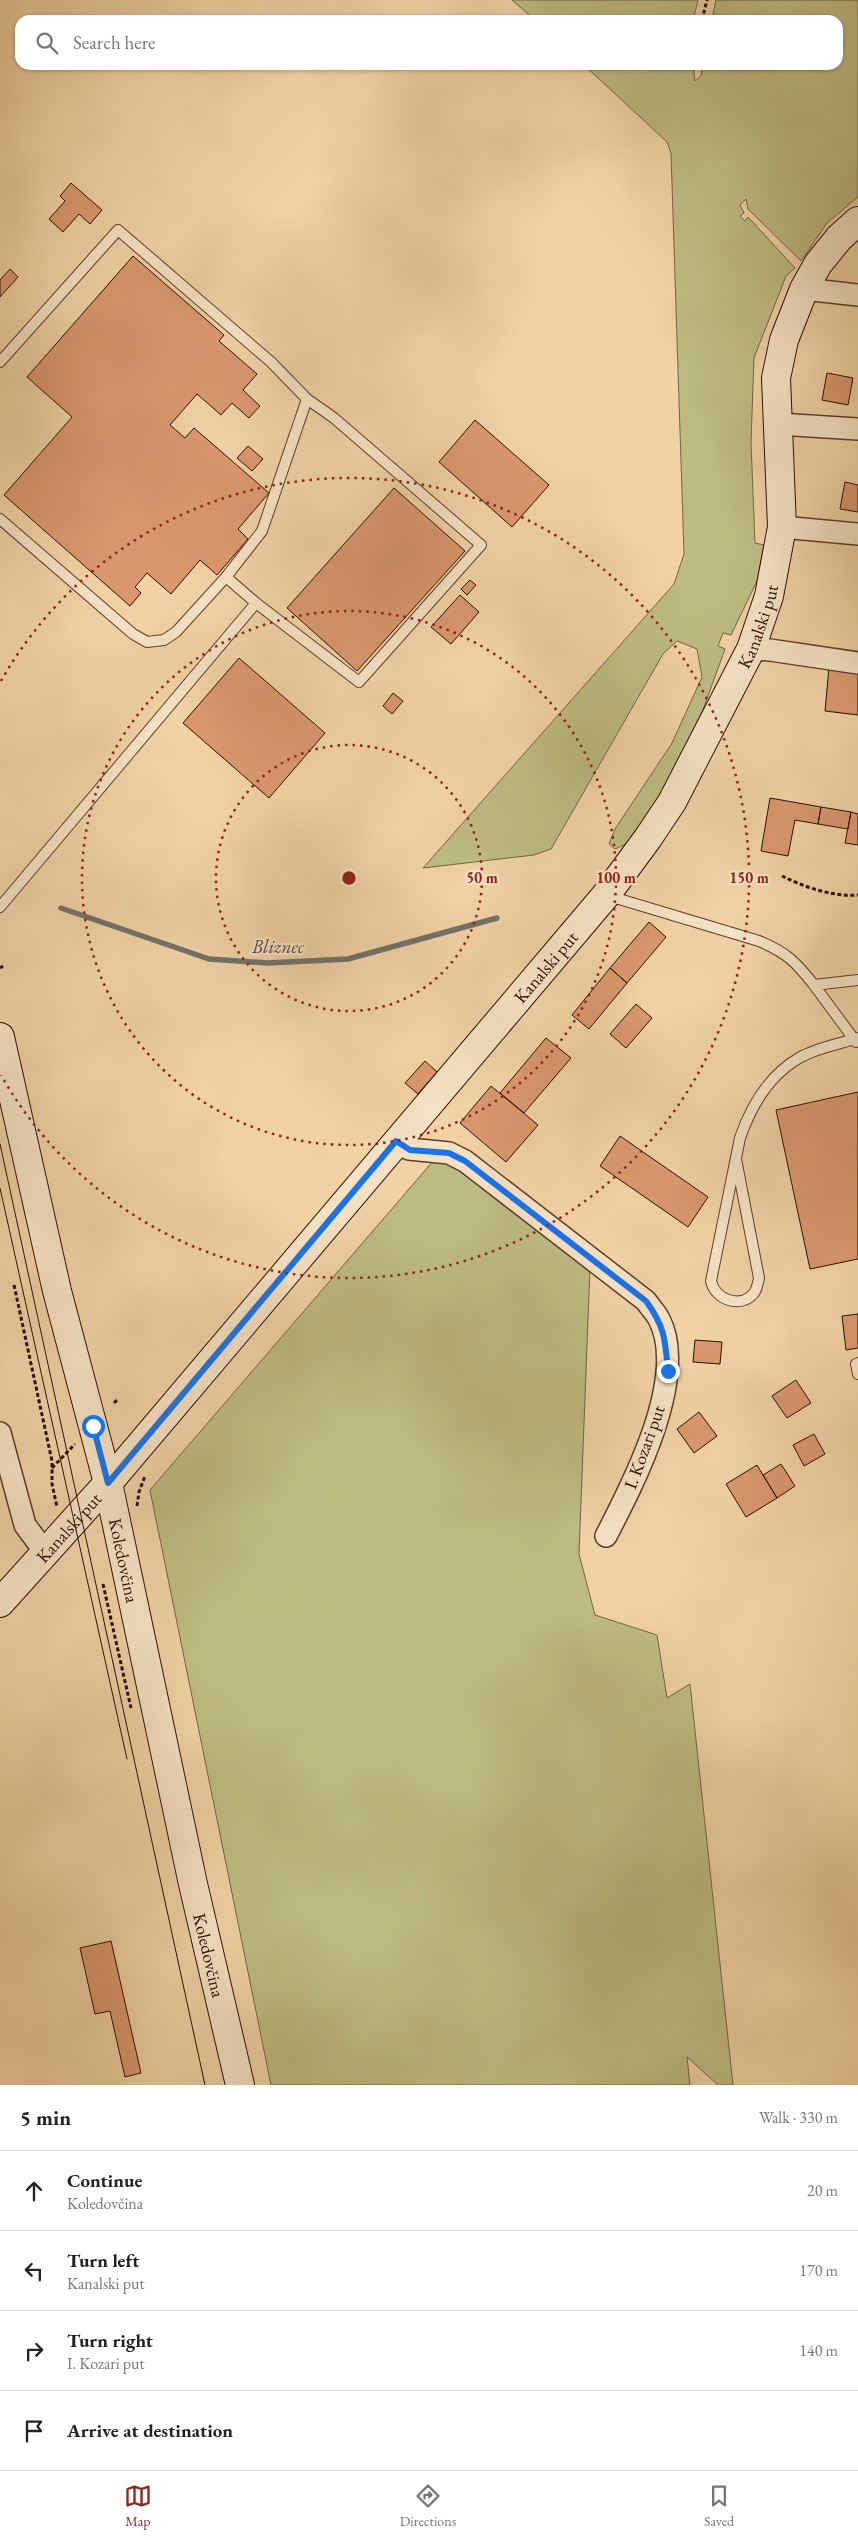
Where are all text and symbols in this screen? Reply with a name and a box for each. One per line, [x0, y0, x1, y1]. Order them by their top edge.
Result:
search box [15, 15, 843, 70]
icon: search [33, 29, 61, 57]
text: Search here [73, 30, 155, 55]
street label: Kanalski put [732, 582, 782, 672]
text: 50 m [466, 868, 498, 887]
text: 100 m [596, 868, 636, 887]
text: 150 m [729, 868, 769, 887]
centre of rings [340, 869, 358, 887]
street label: Kanalski put [508, 926, 582, 1007]
water label: Bliznec [251, 934, 305, 959]
route end [657, 1360, 680, 1383]
street label: I. Kozari put [618, 1402, 670, 1492]
route start [82, 1415, 105, 1438]
street label: Kanalski put [30, 1487, 106, 1567]
street label: Koledovčina [104, 1516, 145, 1605]
street label: Koledovčina [189, 1911, 231, 2000]
text: 5 min [20, 2104, 71, 2131]
text: Walk · 330 m [759, 2107, 838, 2128]
text: Continue [67, 2168, 142, 2193]
icon: ahead [20, 2177, 48, 2205]
text: 20 m [807, 2180, 838, 2201]
text: Koledovčina [67, 2193, 143, 2214]
text: Turn left [67, 2248, 139, 2273]
icon: left [20, 2257, 48, 2285]
text: 170 m [799, 2260, 838, 2281]
text: Kanalski put [67, 2273, 145, 2294]
text: Turn right [67, 2328, 153, 2353]
icon: right [20, 2337, 48, 2365]
text: 140 m [799, 2340, 838, 2361]
text: I. Kozari put [67, 2353, 145, 2374]
icon: arrive [20, 2417, 48, 2445]
text: Arrive at destination [67, 2418, 233, 2443]
tab: Map [124, 2482, 152, 2530]
tab: Directions [400, 2482, 456, 2530]
tab: Saved [704, 2482, 734, 2530]

